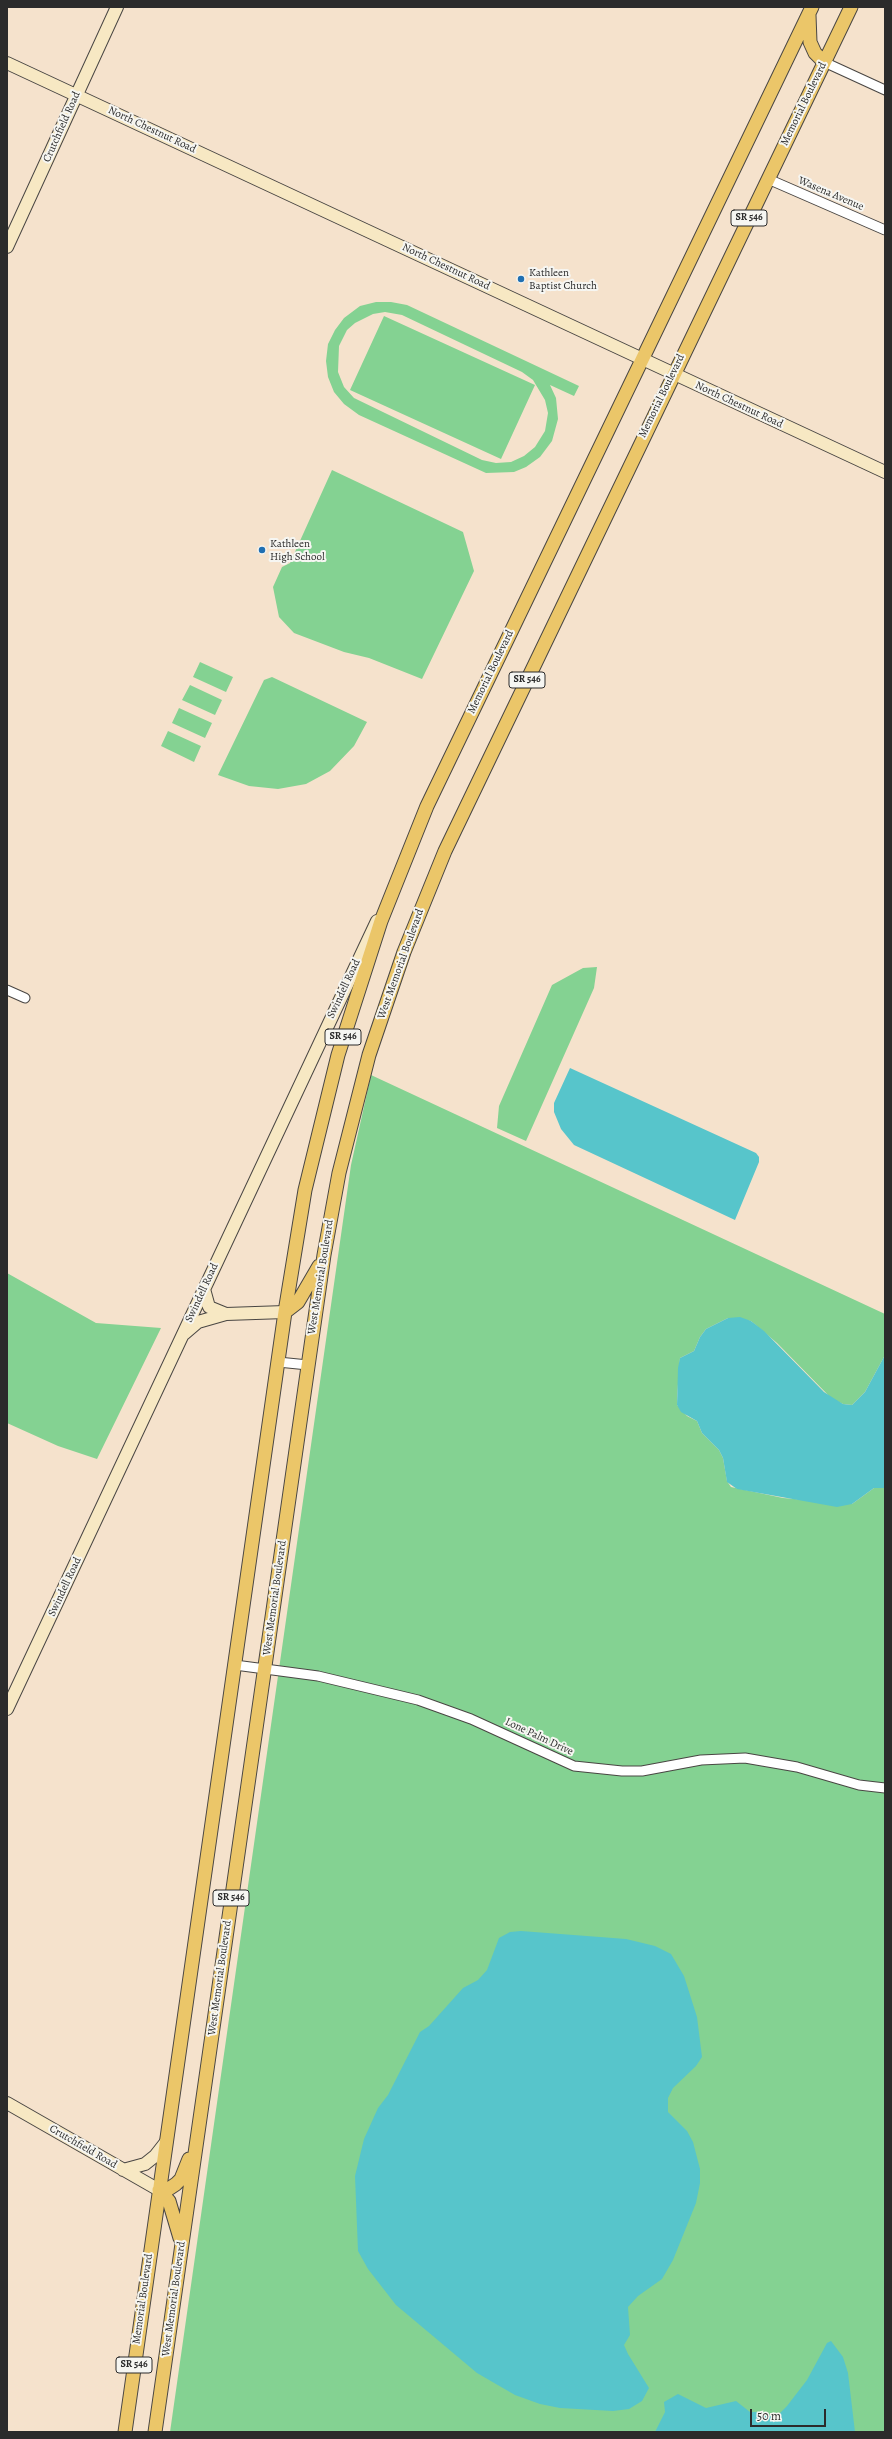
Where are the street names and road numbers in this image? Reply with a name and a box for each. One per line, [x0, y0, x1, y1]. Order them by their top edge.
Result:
street label: Memorial Boulevard [778, 60, 830, 148]
street label: Crutchfield Road [41, 90, 83, 164]
street label: North Chestnut Road [106, 104, 198, 156]
street label: Wasena Avenue [796, 174, 866, 214]
road number: SR 546 [731, 210, 767, 226]
street label: North Chestnut Road [400, 241, 492, 293]
street label: Memorial Boulevard [636, 352, 688, 440]
street label: North Chestnut Road [693, 379, 785, 431]
street label: Memorial Boulevard [465, 628, 517, 716]
road number: SR 546 [509, 672, 545, 688]
street label: West Memorial Boulevard [375, 907, 427, 1021]
street label: Swindell Road [325, 957, 363, 1021]
road number: SR 546 [325, 1029, 361, 1045]
street label: West Memorial Boulevard [305, 1219, 337, 1335]
street label: Swindell Road [183, 1261, 221, 1325]
street label: West Memorial Boulevard [260, 1540, 290, 1656]
street label: Swindell Road [46, 1555, 84, 1619]
street label: Lone Palm Drive [503, 1715, 575, 1759]
road number: SR 546 [213, 1890, 249, 1906]
street label: West Memorial Boulevard [205, 1920, 235, 2036]
street label: Crutchfield Road [47, 2122, 119, 2172]
street label: West Memorial Boulevard [159, 2241, 189, 2357]
street label: Memorial Boulevard [130, 2253, 156, 2345]
road number: SR 546 [116, 2357, 152, 2373]

